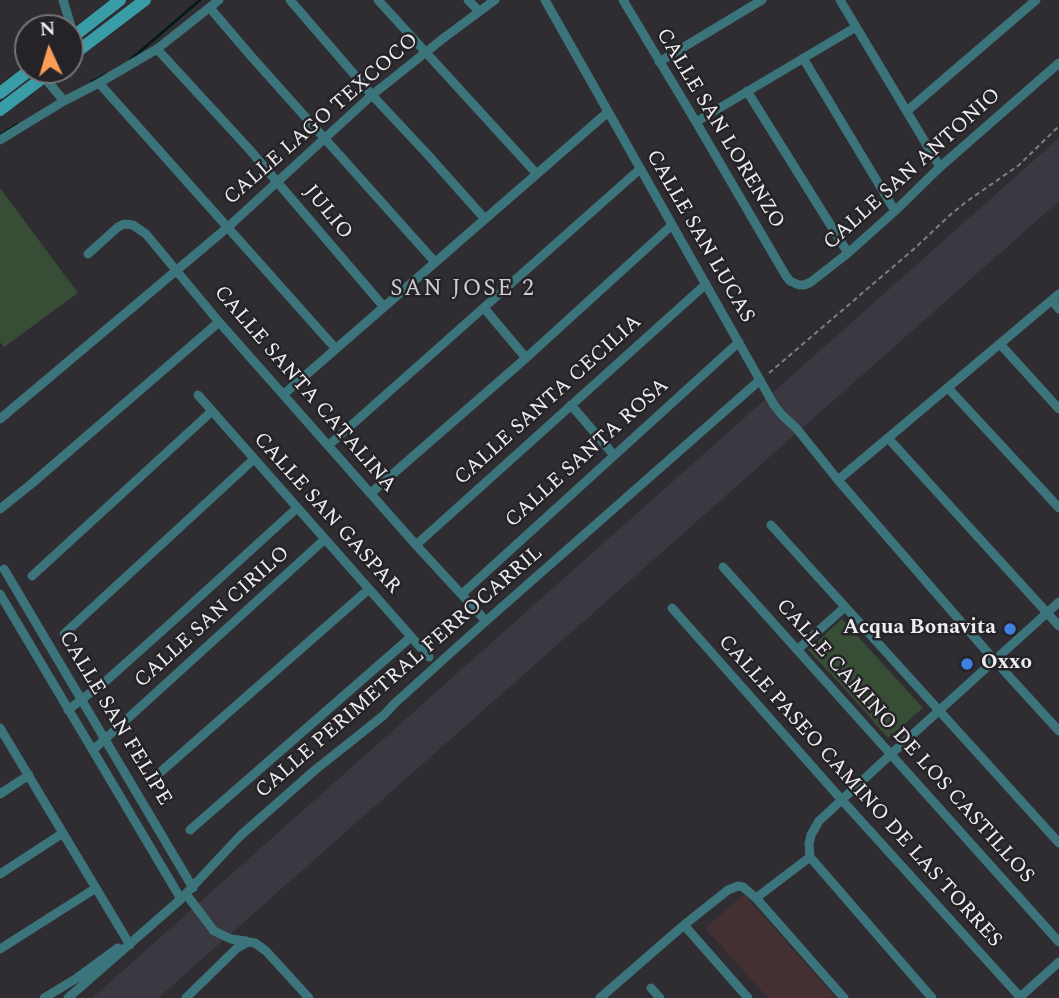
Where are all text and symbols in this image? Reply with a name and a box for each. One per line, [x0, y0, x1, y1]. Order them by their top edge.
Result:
north arrow [14, 14, 84, 84]
text: N [39, 15, 56, 45]
street label: CALLE SAN LORENZO [649, 24, 789, 234]
street label: CALLE LAGO TEXCOCO [220, 29, 424, 211]
street label: CALLE SAN ANTONIO [819, 84, 1007, 256]
street label: CALLE SAN LUCAS [639, 146, 759, 328]
street label: JULIO [297, 181, 357, 245]
district label: SAN JOSE 2 [392, 276, 534, 304]
street label: CALLE SANTA CATALINA [207, 281, 401, 499]
street label: CALLE SANTA CECILIA [450, 310, 648, 492]
street label: CALLE SANTA ROSA [501, 374, 675, 534]
street label: CALLE SAN GASPAR [247, 428, 405, 600]
street label: CALLE PERIMETRAL FERROCARRIL [251, 541, 549, 805]
street label: CALLE SAN CIRILO [130, 542, 296, 694]
street label: CALLE CAMINO DE LOS CASTILLOS [770, 595, 1038, 889]
place label: Acqua Bonavita [843, 616, 996, 642]
marker: Acqua Bonavita [1002, 621, 1018, 637]
street label: CALLE SAN FELIPE [52, 627, 176, 811]
street label: CALLE PASEO CAMINO DE LAS TORRES [712, 630, 1006, 954]
place label: Oxxo [981, 651, 1032, 677]
marker: Oxxo [959, 656, 975, 672]

